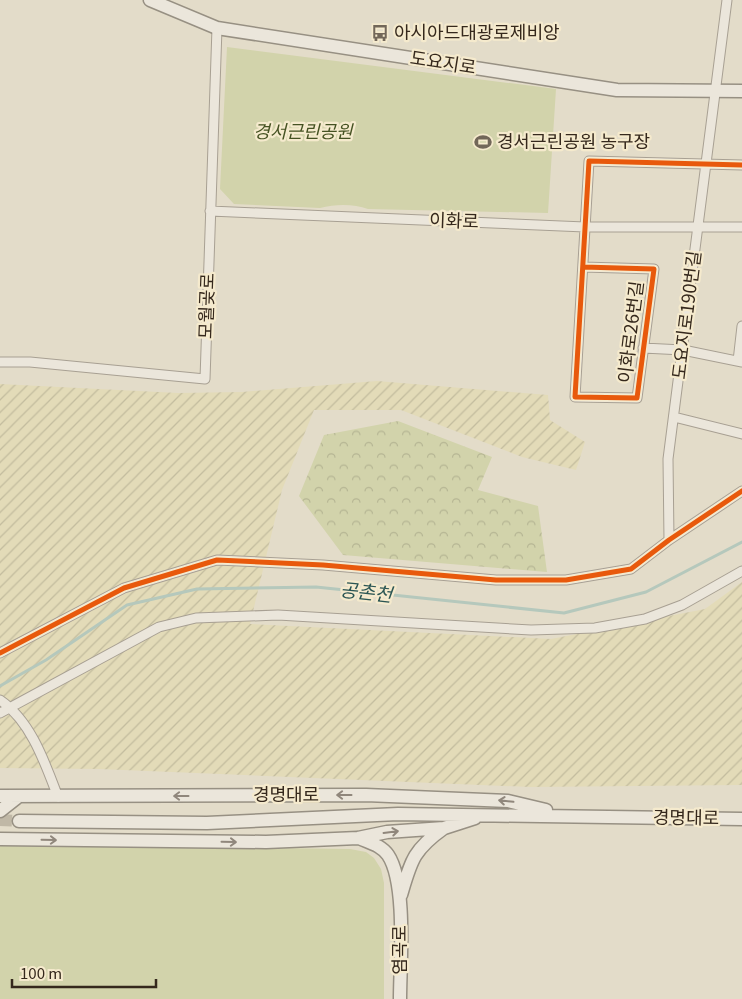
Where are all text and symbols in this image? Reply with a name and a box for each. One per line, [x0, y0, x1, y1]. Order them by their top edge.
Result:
place label: 아시아드대광로제비앙 [394, 18, 560, 44]
bus stop icon: 아시아드대광로제비앙 [370, 23, 390, 43]
street label: 도요지로 [409, 43, 478, 79]
park label: 경서근린공원 [253, 117, 354, 143]
place label: 경서근린공원 농구장 [497, 127, 650, 153]
sports icon: 경서근린공원 농구장 [473, 132, 493, 152]
street label: 이화로 [429, 205, 479, 233]
street label: 도요지로190번길 [664, 249, 706, 381]
street label: 모월곶로 [191, 272, 219, 339]
street label: 이화로26번길 [610, 279, 648, 384]
water label: 공촌천 [339, 574, 395, 607]
street label: 경명대로 [253, 780, 319, 806]
one-way arrow [336, 790, 352, 800]
one-way arrow [173, 791, 190, 801]
one-way arrow [498, 796, 514, 806]
street label: 경명대로 [653, 802, 719, 830]
one-way arrow [382, 827, 398, 837]
one-way arrow [40, 835, 56, 845]
one-way arrow [220, 837, 236, 847]
street label: 염곡로 [385, 925, 411, 975]
scale bar [12, 956, 156, 988]
text: 100 m [20, 962, 62, 983]

